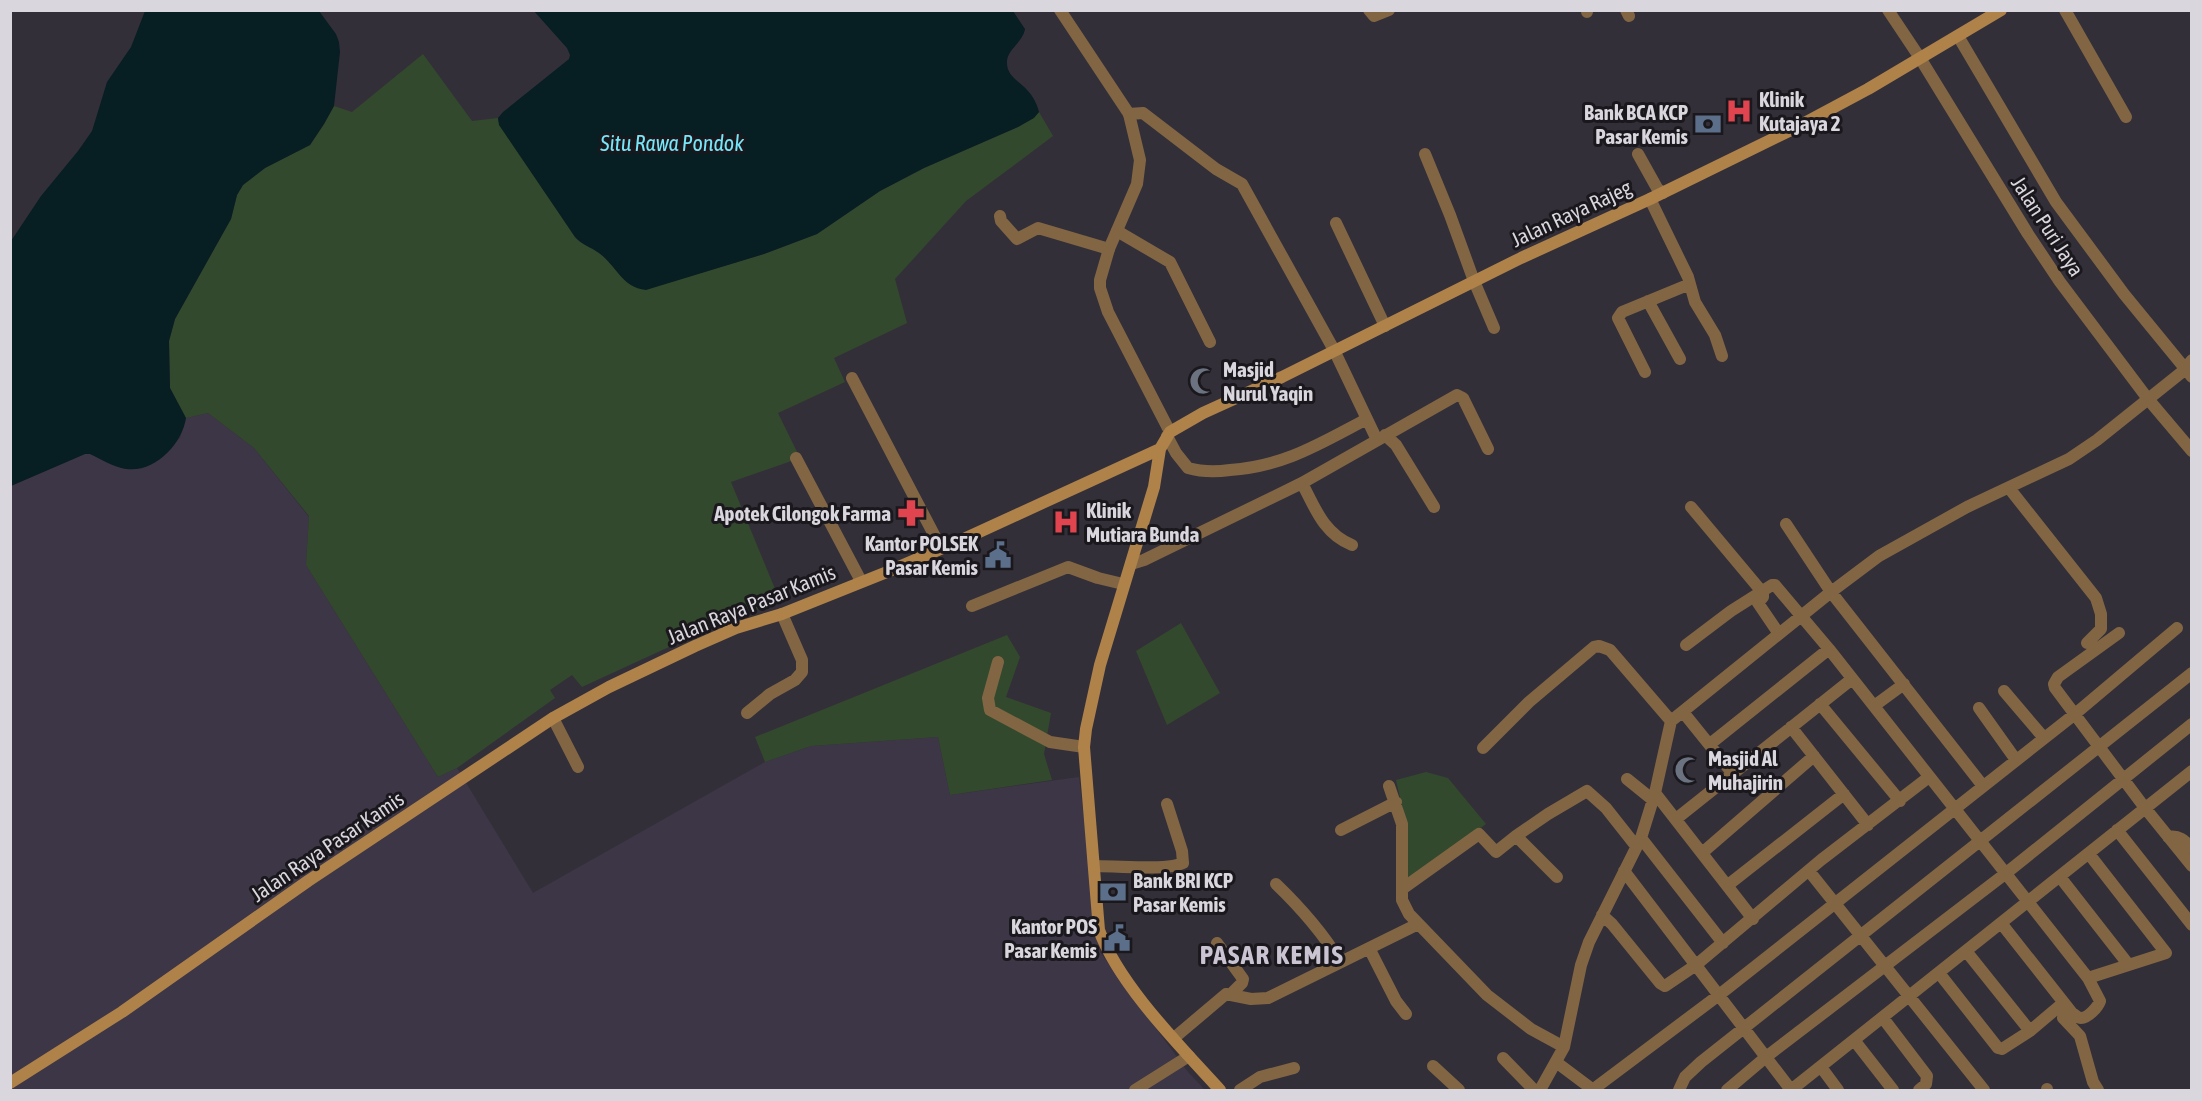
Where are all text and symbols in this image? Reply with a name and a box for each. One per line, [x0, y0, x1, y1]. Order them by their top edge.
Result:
place label: Klinik Kutajaya 2 [1759, 87, 1841, 135]
hospital icon: Klinik Kutajaya 2 [1724, 96, 1754, 126]
place label: Bank BCA KCP Pasar Kemis [1584, 100, 1689, 148]
bank icon: Bank BCA KCP Pasar Kemis [1693, 109, 1723, 139]
water label: Situ Rawa Pondok [599, 130, 744, 156]
street label: Jalan Puri Jaya [2007, 172, 2089, 280]
street label: Jalan Raya Rajeg [1507, 175, 1635, 251]
place label: Masjid Nurul Yaqin [1223, 357, 1313, 405]
mosque icon: Masjid Nurul Yaqin [1188, 366, 1218, 396]
pharmacy icon: Apotek Cilongok Farma [896, 498, 926, 528]
place label: Klinik Mutiara Bunda [1086, 498, 1200, 546]
place label: Apotek Cilongok Farma [713, 501, 891, 525]
hospital icon: Klinik Mutiara Bunda [1051, 507, 1081, 537]
place label: Kantor POLSEK Pasar Kemis [865, 531, 979, 579]
public building icon: Kantor POLSEK Pasar Kemis [983, 540, 1013, 570]
street label: Jalan Raya Pasar Kamis [663, 559, 839, 649]
place label: Masjid Al Muhajirin [1708, 746, 1783, 794]
mosque icon: Masjid Al Muhajirin [1673, 755, 1703, 785]
street label: Jalan Raya Pasar Kamis [246, 786, 408, 906]
place label: Bank BRI KCP Pasar Kemis [1133, 868, 1234, 916]
bank icon: Bank BRI KCP Pasar Kemis [1098, 877, 1128, 907]
place label: Kantor POS Pasar Kemis [1004, 914, 1098, 962]
public building icon: Kantor POS Pasar Kemis [1102, 923, 1132, 953]
district label: PASAR KEMIS [1200, 939, 1344, 970]

